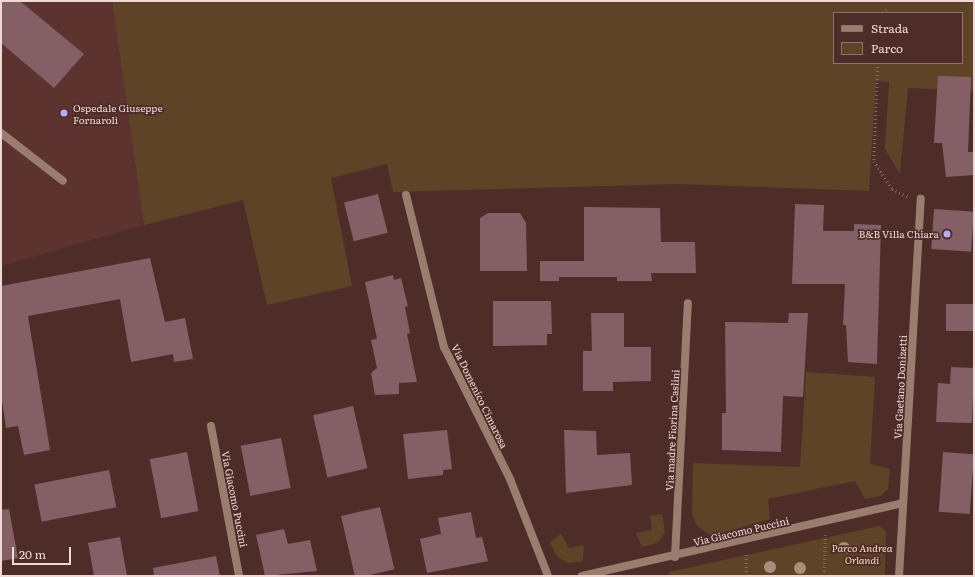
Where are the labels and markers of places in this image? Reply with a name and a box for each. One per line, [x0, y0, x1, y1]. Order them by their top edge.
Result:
place label: Ospedale Giuseppe Fornaroli [73, 101, 163, 124]
marker: Ospedale Giuseppe Fornaroli [58, 107, 70, 119]
place label: B&B Villa Chiara [859, 228, 939, 240]
marker: B&B Villa Chiara [942, 229, 952, 239]

